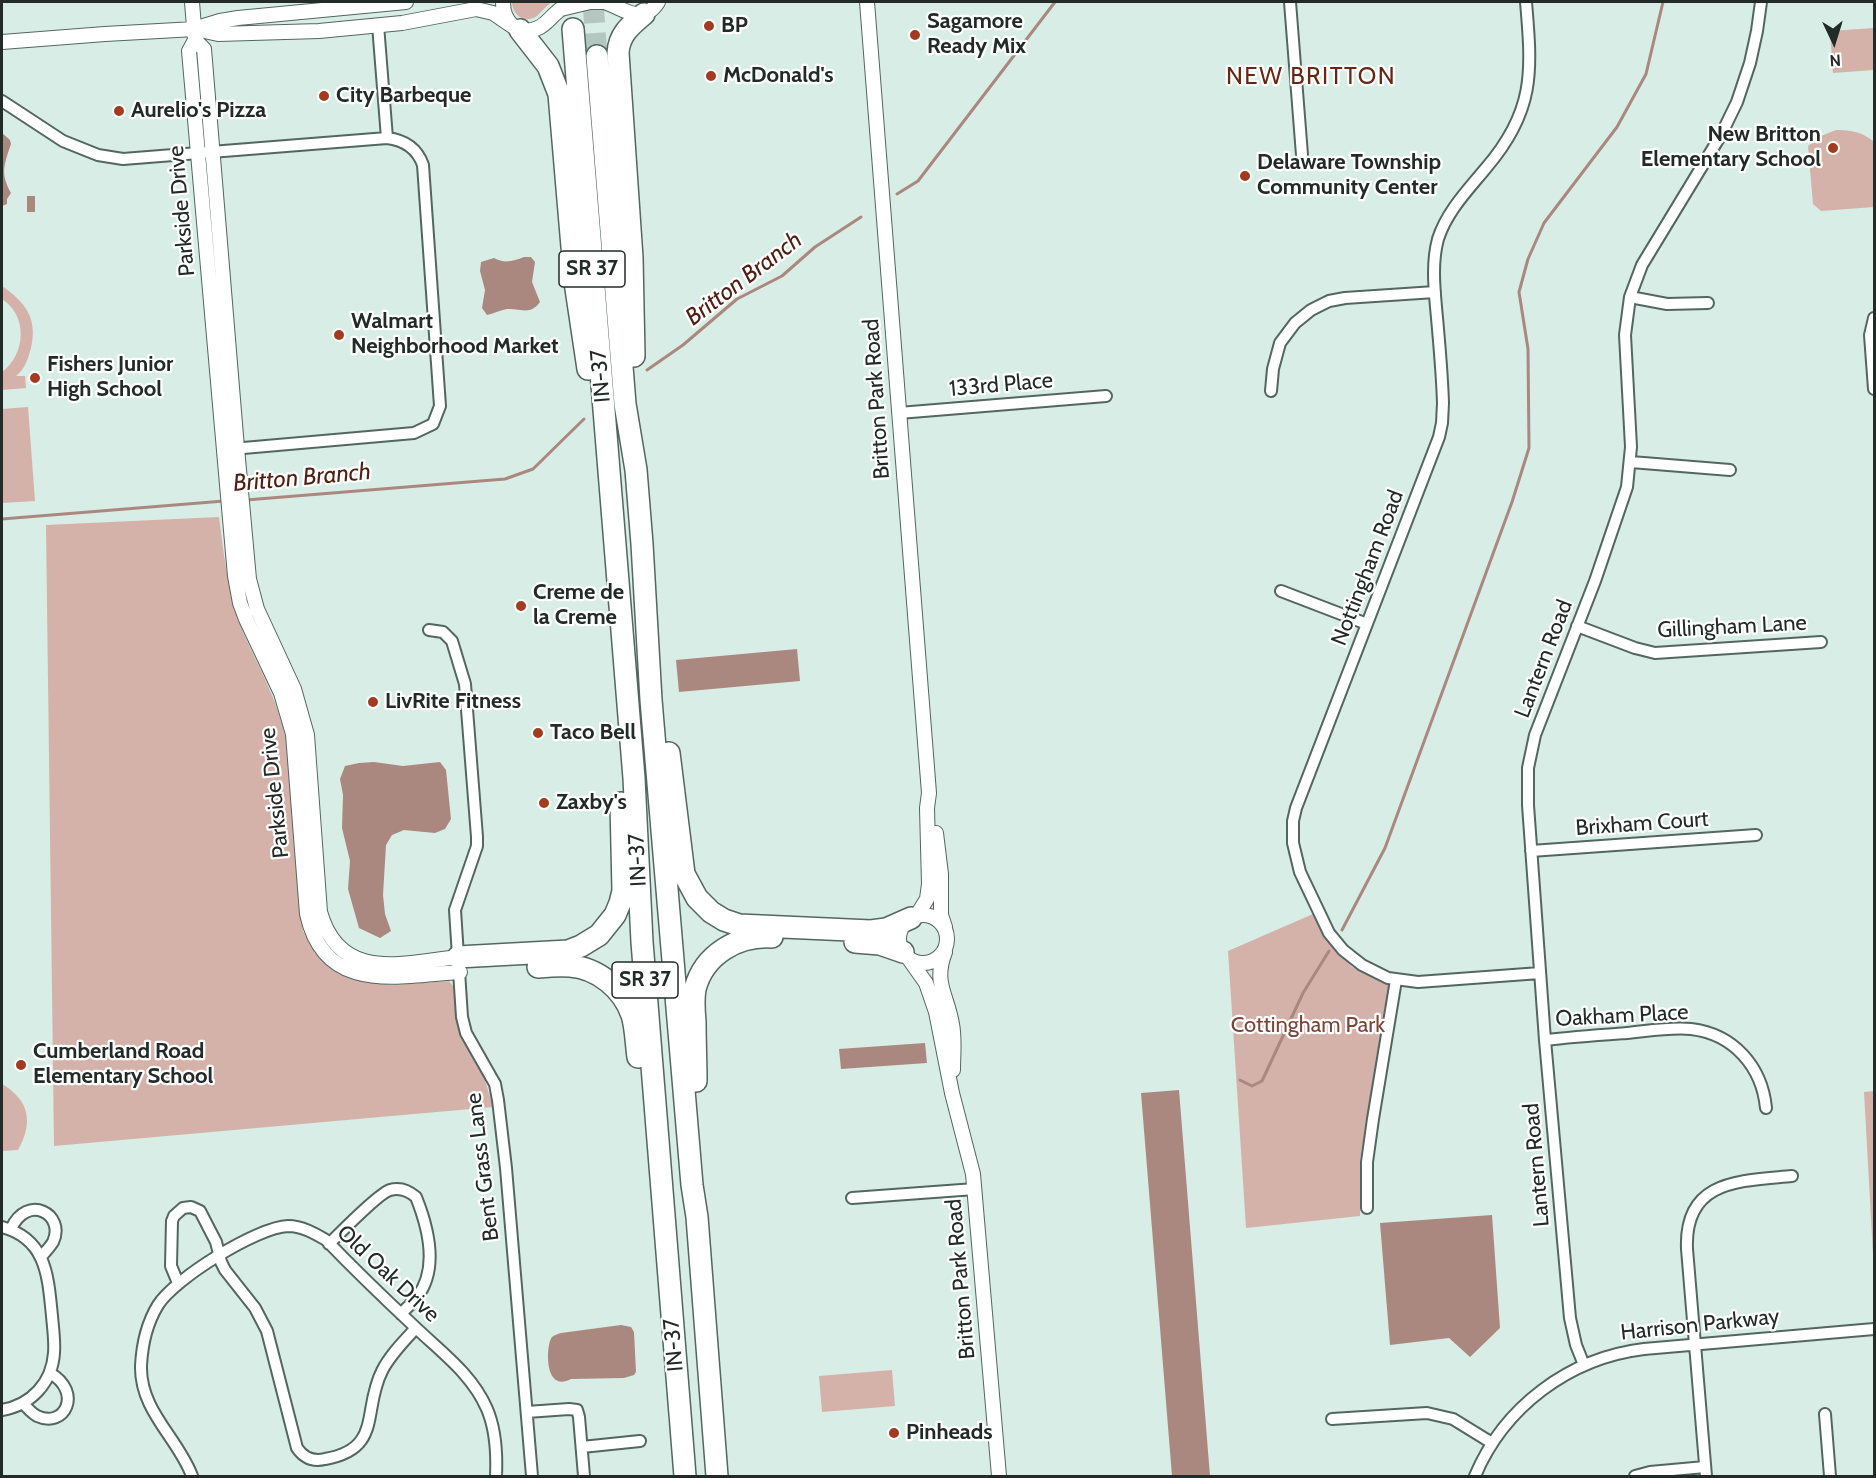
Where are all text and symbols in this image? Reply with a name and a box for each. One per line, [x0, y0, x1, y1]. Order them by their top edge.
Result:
place label: Sagamore Ready Mix [927, 9, 1026, 60]
north arrow [1804, 12, 1864, 72]
place label: BP [721, 13, 748, 39]
marker: BP [702, 19, 716, 33]
marker: Sagamore Ready Mix [908, 28, 922, 42]
text: N [1829, 51, 1842, 70]
place label: McDonald's [723, 63, 834, 89]
district label: NEW BRITTON [1226, 63, 1396, 91]
marker: McDonald's [704, 69, 718, 83]
place label: City Barbeque [336, 83, 471, 109]
marker: City Barbeque [317, 89, 331, 103]
place label: Aurelio's Pizza [131, 98, 266, 124]
marker: Aurelio's Pizza [112, 104, 126, 118]
place label: New Britton Elementary School [1641, 122, 1821, 174]
marker: New Britton Elementary School [1826, 141, 1840, 155]
street label: Parkside Drive [163, 145, 201, 277]
place label: Delaware Township Community Center [1257, 150, 1441, 202]
marker: Delaware Township Community Center [1238, 169, 1252, 183]
water label: Britton Branch [680, 226, 808, 332]
road number: SR 37 [559, 251, 625, 287]
place label: Walmart Neighborhood Market [351, 309, 559, 360]
street label: Britton Park Road [858, 318, 896, 480]
marker: Walmart Neighborhood Market [332, 328, 346, 342]
street label: IN-37 [586, 348, 616, 404]
place label: Fishers Junior High School [47, 352, 173, 404]
street label: 133rd Place [948, 367, 1054, 403]
marker: Fishers Junior High School [28, 371, 42, 385]
water label: Britton Branch [232, 458, 372, 498]
street label: Nottingham Road [1326, 487, 1410, 649]
place label: Creme de la Creme [533, 580, 624, 632]
street label: Lantern Road [1509, 596, 1579, 722]
marker: Creme de la Creme [514, 599, 528, 613]
street label: Gillingham Lane [1657, 610, 1807, 644]
place label: LivRite Fitness [385, 689, 521, 715]
marker: LivRite Fitness [366, 695, 380, 709]
place label: Taco Bell [550, 720, 636, 746]
street label: Parkside Drive [255, 726, 295, 860]
marker: Taco Bell [531, 726, 545, 740]
place label: Zaxby's [556, 790, 627, 816]
marker: Zaxby's [537, 796, 551, 810]
street label: Brixham Court [1575, 806, 1709, 842]
street label: IN-37 [623, 833, 653, 887]
road number: SR 37 [612, 962, 678, 998]
street label: Oakham Place [1555, 999, 1689, 1033]
park label: Cottingham Park [1231, 1013, 1385, 1039]
place label: Cumberland Road Elementary School [33, 1039, 213, 1090]
marker: Cumberland Road Elementary School [14, 1058, 28, 1072]
street label: Bent Grass Lane [461, 1091, 505, 1243]
street label: Lantern Road [1518, 1102, 1556, 1228]
street label: Britton Park Road [941, 1198, 981, 1360]
street label: Old Oak Drive [331, 1220, 445, 1328]
street label: Harrison Parkway [1619, 1304, 1781, 1346]
street label: IN-37 [659, 1317, 689, 1373]
place label: Pinheads [906, 1420, 993, 1446]
marker: Pinheads [887, 1426, 901, 1440]

